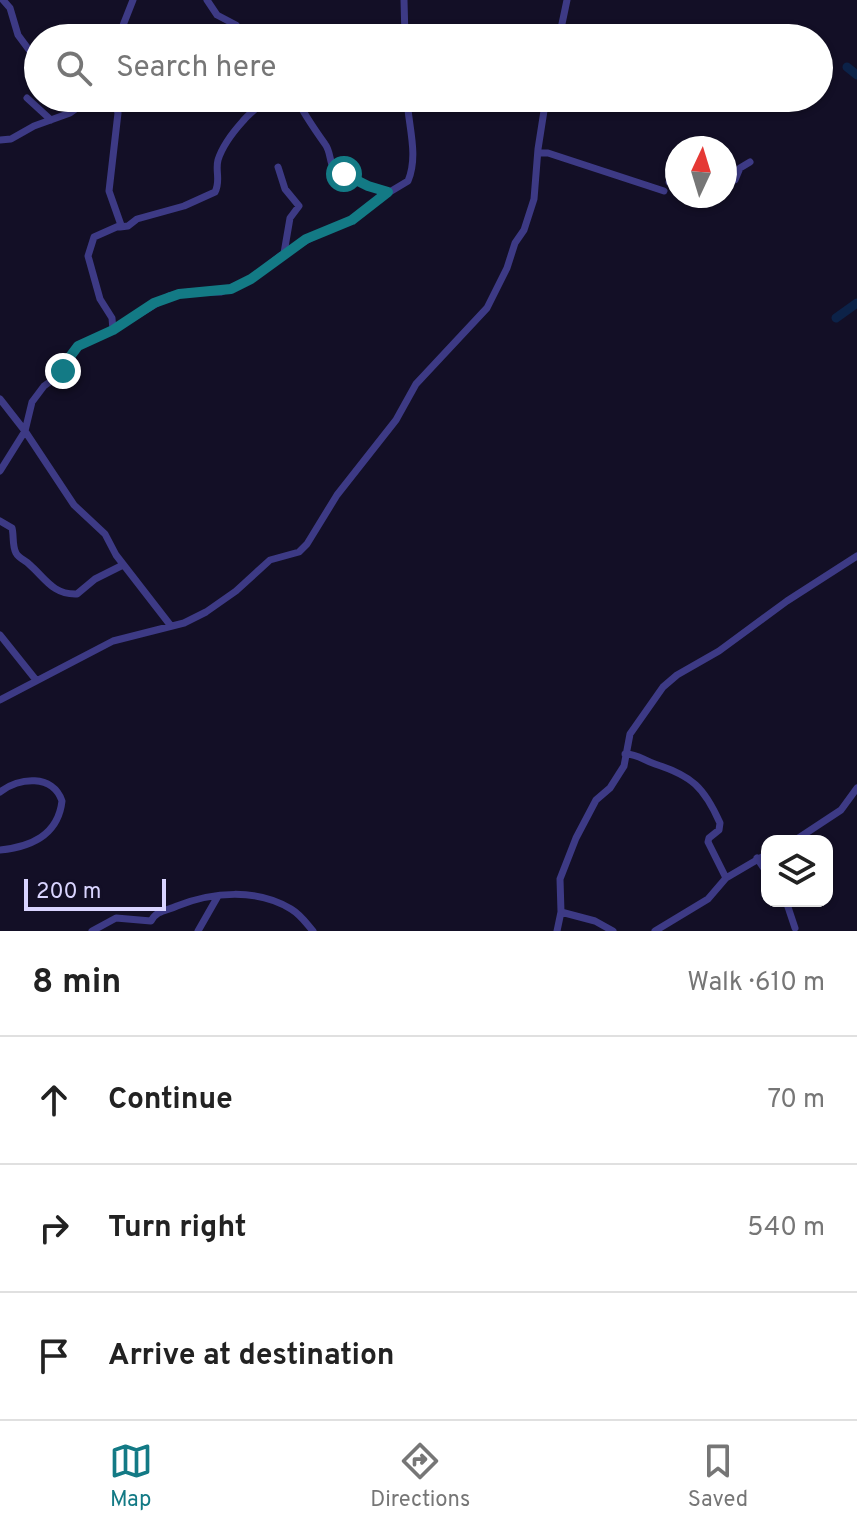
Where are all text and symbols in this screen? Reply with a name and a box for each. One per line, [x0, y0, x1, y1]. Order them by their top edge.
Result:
search box [24, 24, 833, 112]
icon: search [52, 46, 96, 90]
text: Search here [116, 50, 276, 87]
north arrow [665, 136, 737, 208]
route start [326, 156, 362, 192]
route end [45, 353, 81, 389]
map controls [761, 835, 833, 907]
button: layers [761, 835, 833, 907]
scale bar [24, 875, 166, 911]
text: 200 m [36, 879, 101, 906]
text: 8 min [32, 962, 121, 1005]
text: Walk · 610 m [687, 967, 825, 1000]
icon: ahead [32, 1078, 76, 1122]
text: Continue [108, 1082, 233, 1119]
text: 70 m [767, 1084, 825, 1117]
icon: right [32, 1206, 76, 1250]
text: Turn right [108, 1210, 246, 1247]
text: 540 m [747, 1212, 825, 1245]
icon: arrive [32, 1334, 76, 1378]
text: Arrive at destination [108, 1338, 394, 1375]
tab: Map [109, 1439, 153, 1514]
tab: Directions [370, 1439, 470, 1514]
tab: Saved [688, 1439, 748, 1514]

